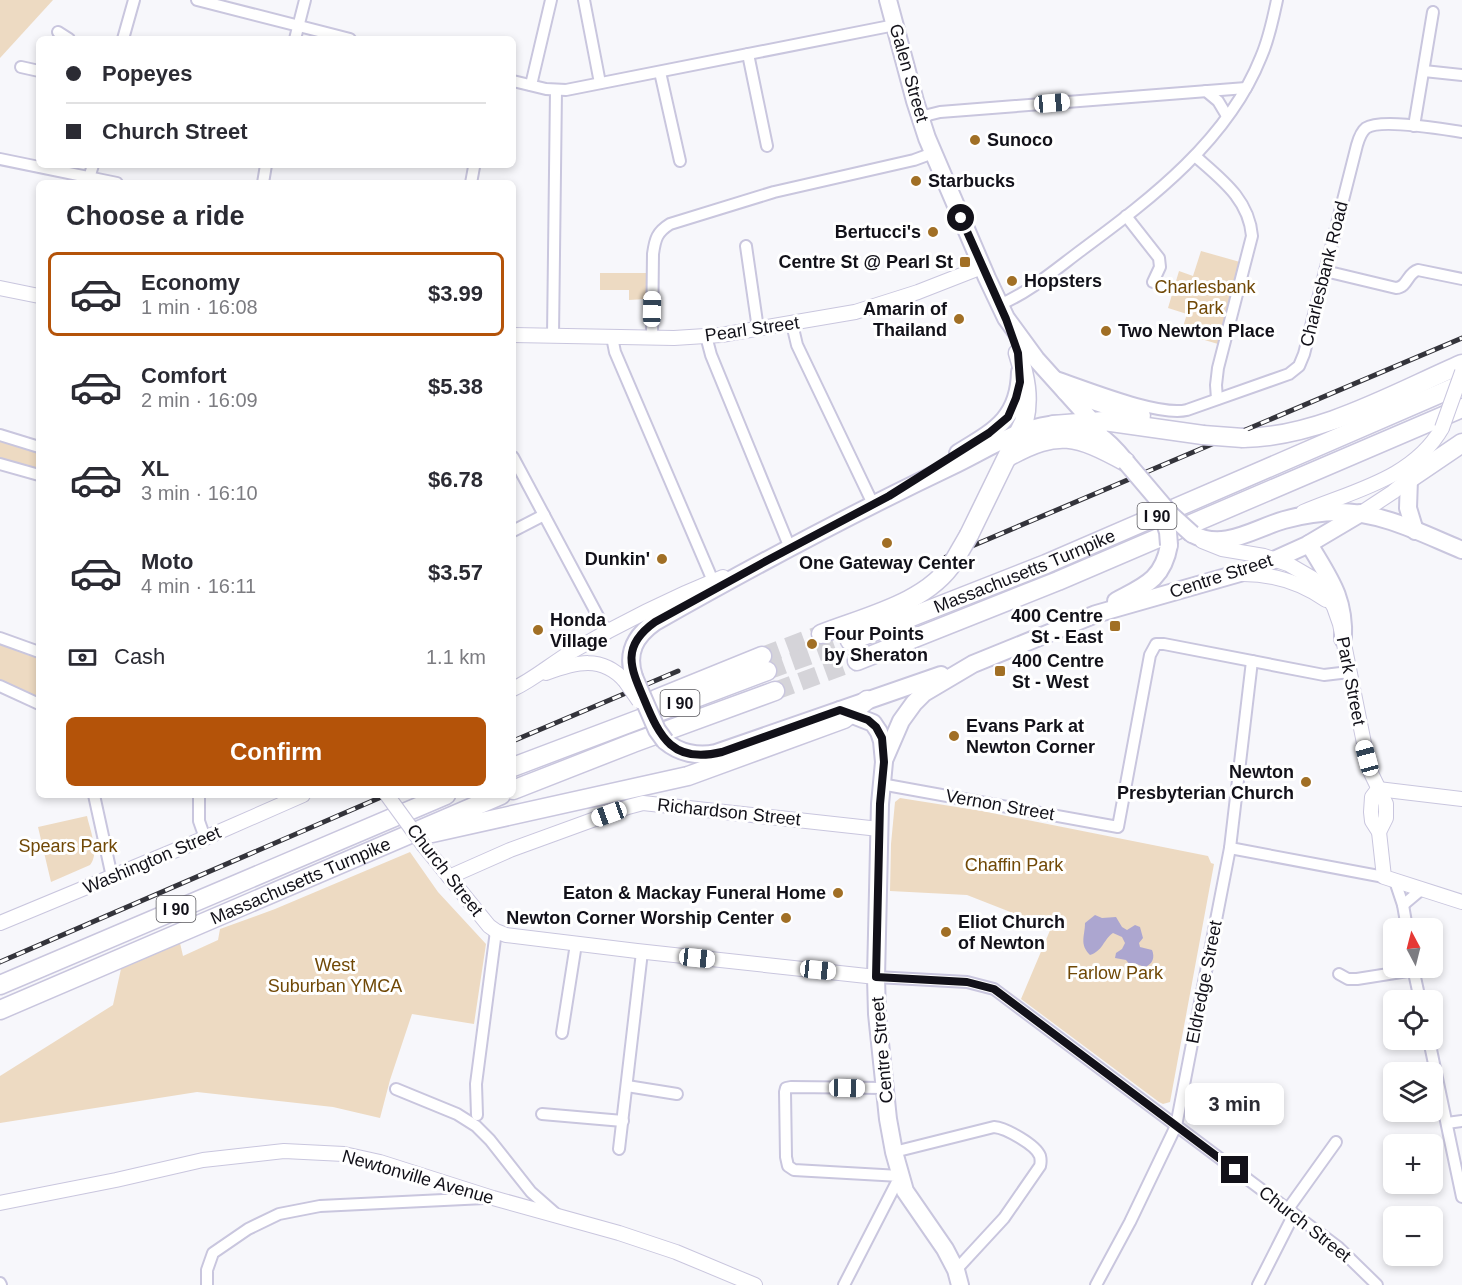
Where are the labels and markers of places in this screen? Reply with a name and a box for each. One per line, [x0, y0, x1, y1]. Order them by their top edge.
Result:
place label: Sunoco [987, 130, 1053, 150]
marker: Sunoco [968, 133, 982, 147]
place label: Starbucks [928, 171, 1015, 191]
marker: Starbucks [909, 174, 923, 188]
place label: Bertucci's [835, 222, 921, 242]
marker: Bertucci's [926, 225, 940, 239]
place label: Centre St @ Pearl St [778, 252, 953, 272]
marker: Centre St @ Pearl St [958, 255, 972, 269]
place label: Hopsters [1024, 271, 1102, 291]
marker: Hopsters [1005, 274, 1019, 288]
place label: Amarin of Thailand [863, 299, 948, 340]
marker: Amarin of Thailand [952, 312, 966, 326]
place label: Two Newton Place [1118, 321, 1275, 341]
marker: Two Newton Place [1099, 324, 1113, 338]
marker: One Gateway Center [880, 536, 894, 550]
place label: Dunkin' [585, 549, 650, 569]
marker: Dunkin' [655, 552, 669, 566]
place label: One Gateway Center [799, 553, 975, 573]
place label: 400 Centre St - East [1011, 606, 1103, 647]
place label: Honda Village [550, 610, 608, 651]
marker: 400 Centre St - East [1108, 619, 1122, 633]
marker: Honda Village [531, 623, 545, 637]
place label: Four Points by Sheraton [824, 624, 928, 665]
marker: Four Points by Sheraton [805, 637, 819, 651]
place label: 400 Centre St - West [1012, 651, 1104, 692]
marker: 400 Centre St - West [993, 664, 1007, 678]
place label: Evans Park at Newton Corner [966, 716, 1095, 757]
marker: Evans Park at Newton Corner [947, 729, 961, 743]
place label: Newton Presbyterian Church [1117, 762, 1294, 803]
marker: Newton Presbyterian Church [1299, 775, 1313, 789]
place label: Eaton & Mackay Funeral Home [563, 883, 826, 903]
marker: Eaton & Mackay Funeral Home [831, 886, 845, 900]
place label: Newton Corner Worship Center [506, 908, 774, 928]
marker: Newton Corner Worship Center [779, 911, 793, 925]
place label: Eliot Church of Newton [958, 912, 1065, 953]
marker: Eliot Church of Newton [939, 925, 953, 939]

